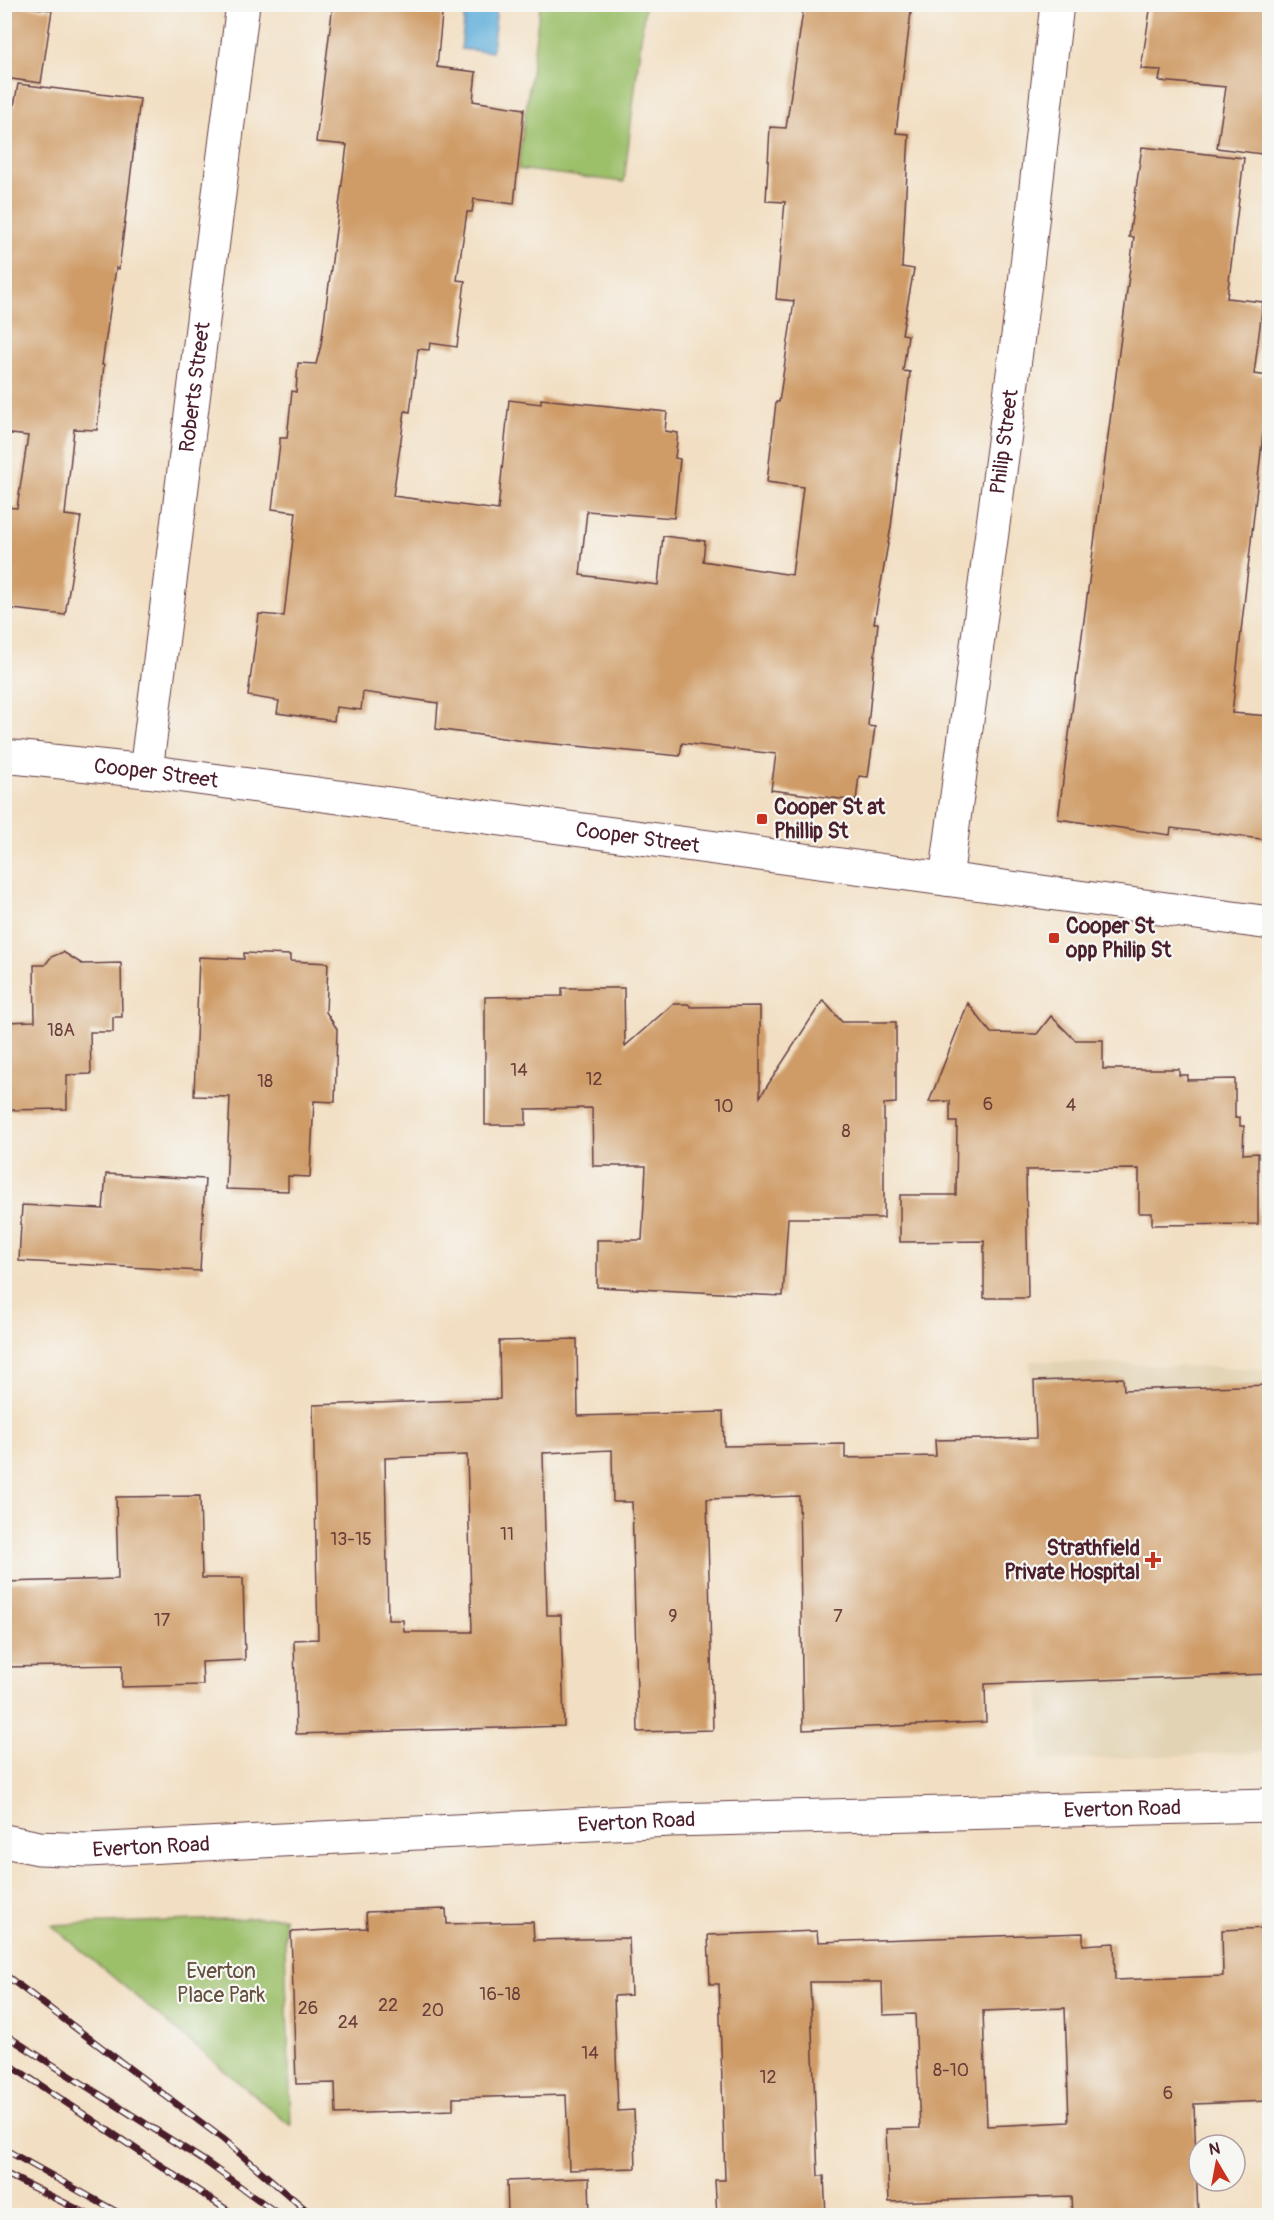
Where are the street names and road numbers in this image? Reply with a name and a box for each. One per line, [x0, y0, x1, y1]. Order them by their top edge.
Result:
street label: Roberts Street [173, 320, 216, 454]
street label: Philip Street [984, 387, 1024, 496]
street label: Cooper Street [93, 752, 220, 794]
street label: Cooper Street [574, 816, 702, 859]
street label: Everton Road [1063, 1794, 1182, 1824]
street label: Everton Road [577, 1806, 696, 1838]
street label: Everton Road [92, 1830, 211, 1863]

